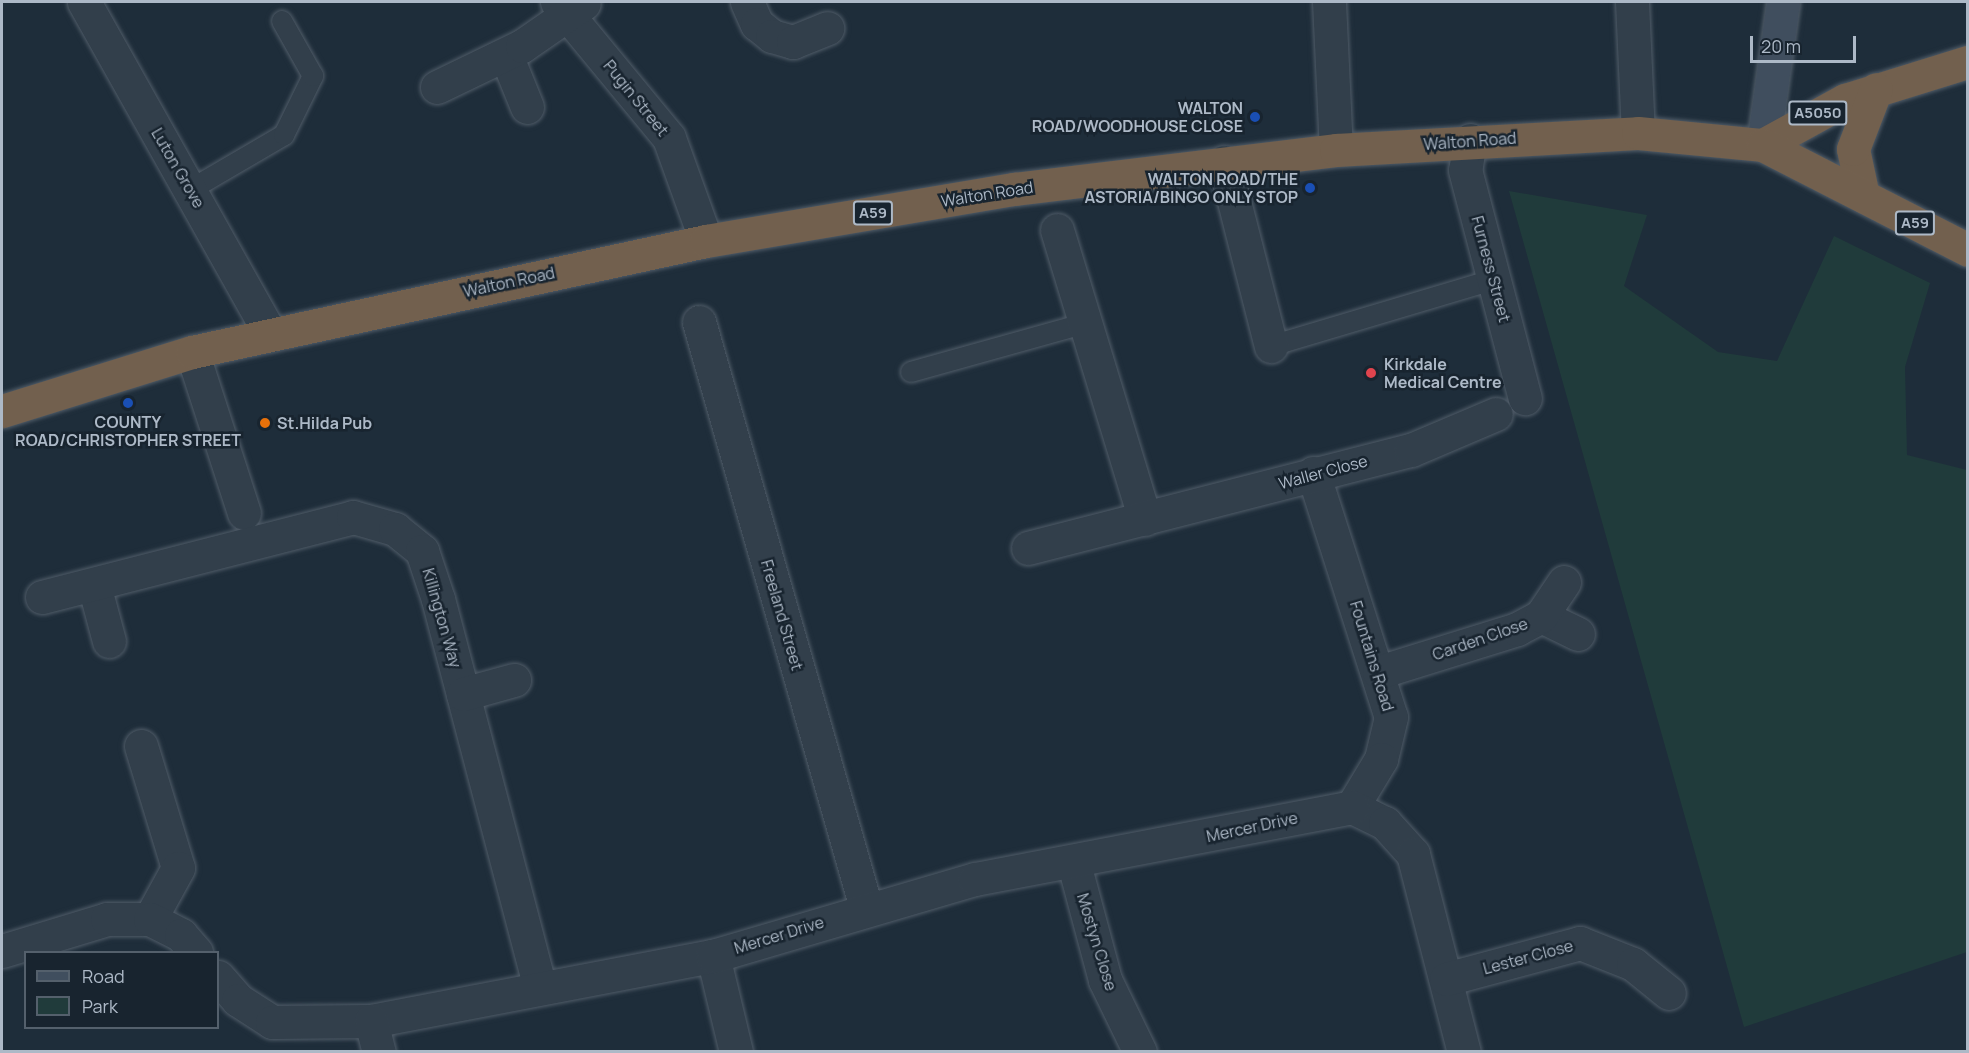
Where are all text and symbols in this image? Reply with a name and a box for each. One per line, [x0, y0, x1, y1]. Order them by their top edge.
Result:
scale bar [1753, 24, 1860, 62]
text: 20 m [1761, 34, 1801, 58]
street label: Pugin Street [600, 56, 672, 140]
place label: WALTON ROAD/WOODHOUSE CLOSE [1032, 98, 1243, 136]
road number: A5050 [1788, 101, 1848, 125]
marker: WALTON ROAD/WOODHOUSE CLOSE [1248, 110, 1262, 124]
street label: Luton Grove [147, 125, 209, 211]
street label: Walton Road [1423, 128, 1517, 154]
place label: WALTON ROAD/THE ASTORIA/BINGO ONLY STOP [1084, 169, 1298, 207]
street label: Walton Road [940, 177, 1034, 211]
marker: WALTON ROAD/THE ASTORIA/BINGO ONLY STOP [1303, 181, 1317, 195]
road number: A59 [852, 201, 894, 225]
road number: A59 [1894, 211, 1936, 235]
street label: Furness Street [1468, 214, 1514, 324]
street label: Walton Road [461, 263, 557, 301]
place label: Kirkdale Medical Centre [1384, 354, 1502, 392]
marker: Kirkdale Medical Centre [1362, 364, 1380, 382]
marker: COUNTY ROAD/CHRISTOPHER STREET [121, 396, 135, 410]
place label: COUNTY ROAD/CHRISTOPHER STREET [15, 412, 241, 450]
place label: St.Hilda Pub [277, 413, 372, 433]
marker: St.Hilda Pub [258, 416, 272, 430]
street label: Waller Close [1276, 451, 1370, 493]
street label: Freeland Street [757, 558, 807, 672]
street label: Killington Way [419, 566, 465, 670]
street label: Fountains Road [1346, 599, 1398, 713]
street label: Carden Close [1430, 614, 1530, 664]
street label: Mercer Drive [1205, 808, 1299, 846]
street label: Mostyn Close [1073, 891, 1121, 993]
street label: Mercer Drive [732, 912, 826, 958]
street label: Lester Close [1481, 936, 1575, 978]
legend [24, 951, 219, 1029]
text: Road [82, 964, 125, 988]
text: Park [82, 994, 118, 1018]

